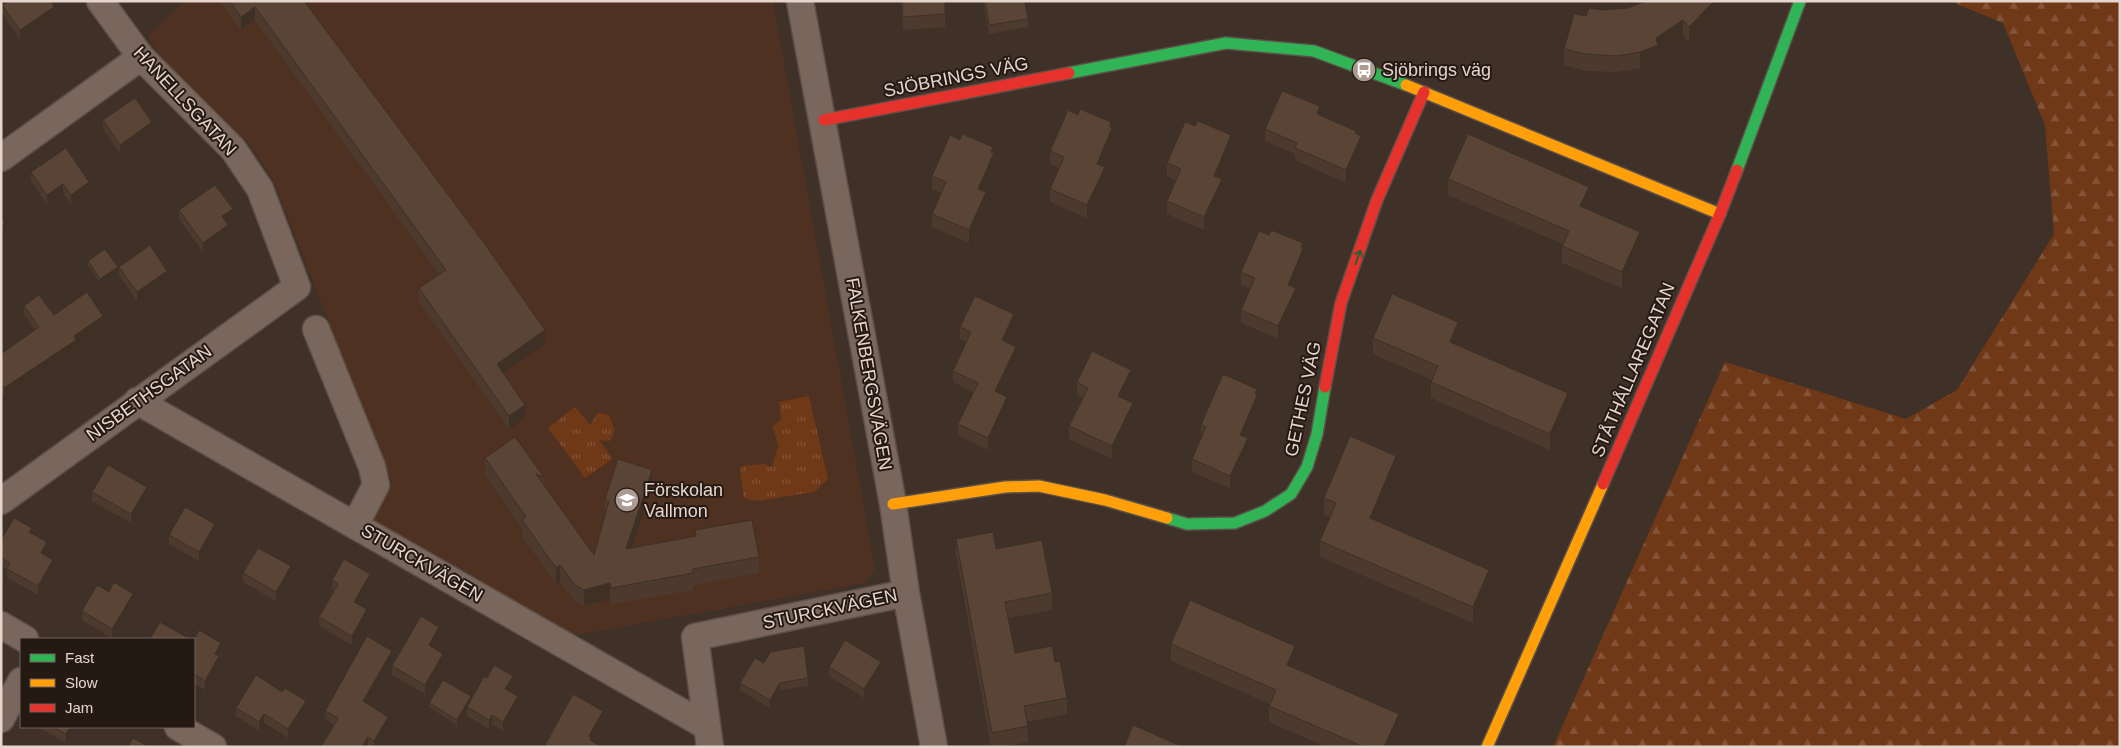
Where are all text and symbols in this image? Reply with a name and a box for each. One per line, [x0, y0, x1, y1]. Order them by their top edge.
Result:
street label: HANELLSGATAN [129, 42, 241, 160]
street label: SJÖBRINGS VÄG [882, 53, 1030, 101]
bus stop icon: Sjöbrings väg [1351, 57, 1377, 83]
place label: Sjöbrings väg [1382, 60, 1491, 80]
one-way arrow [1354, 250, 1363, 265]
street label: FALKENBERGSVÄGEN [842, 276, 896, 472]
street label: STÅTHÅLLAREGATAN [1587, 280, 1679, 460]
street label: GETHES VÄG [1281, 340, 1325, 458]
street label: NISBETHSGATAN [83, 341, 215, 445]
place label: Förskolan Vallmon [644, 480, 723, 521]
school or university icon: Förskolan Vallmon [614, 487, 640, 513]
street label: STURCKVÄGEN [358, 520, 486, 606]
street label: STURCKVÄGEN [761, 585, 899, 633]
legend [20, 638, 195, 728]
text: Fast [65, 649, 95, 666]
text: Slow [65, 674, 98, 691]
text: Jam [65, 699, 93, 716]

